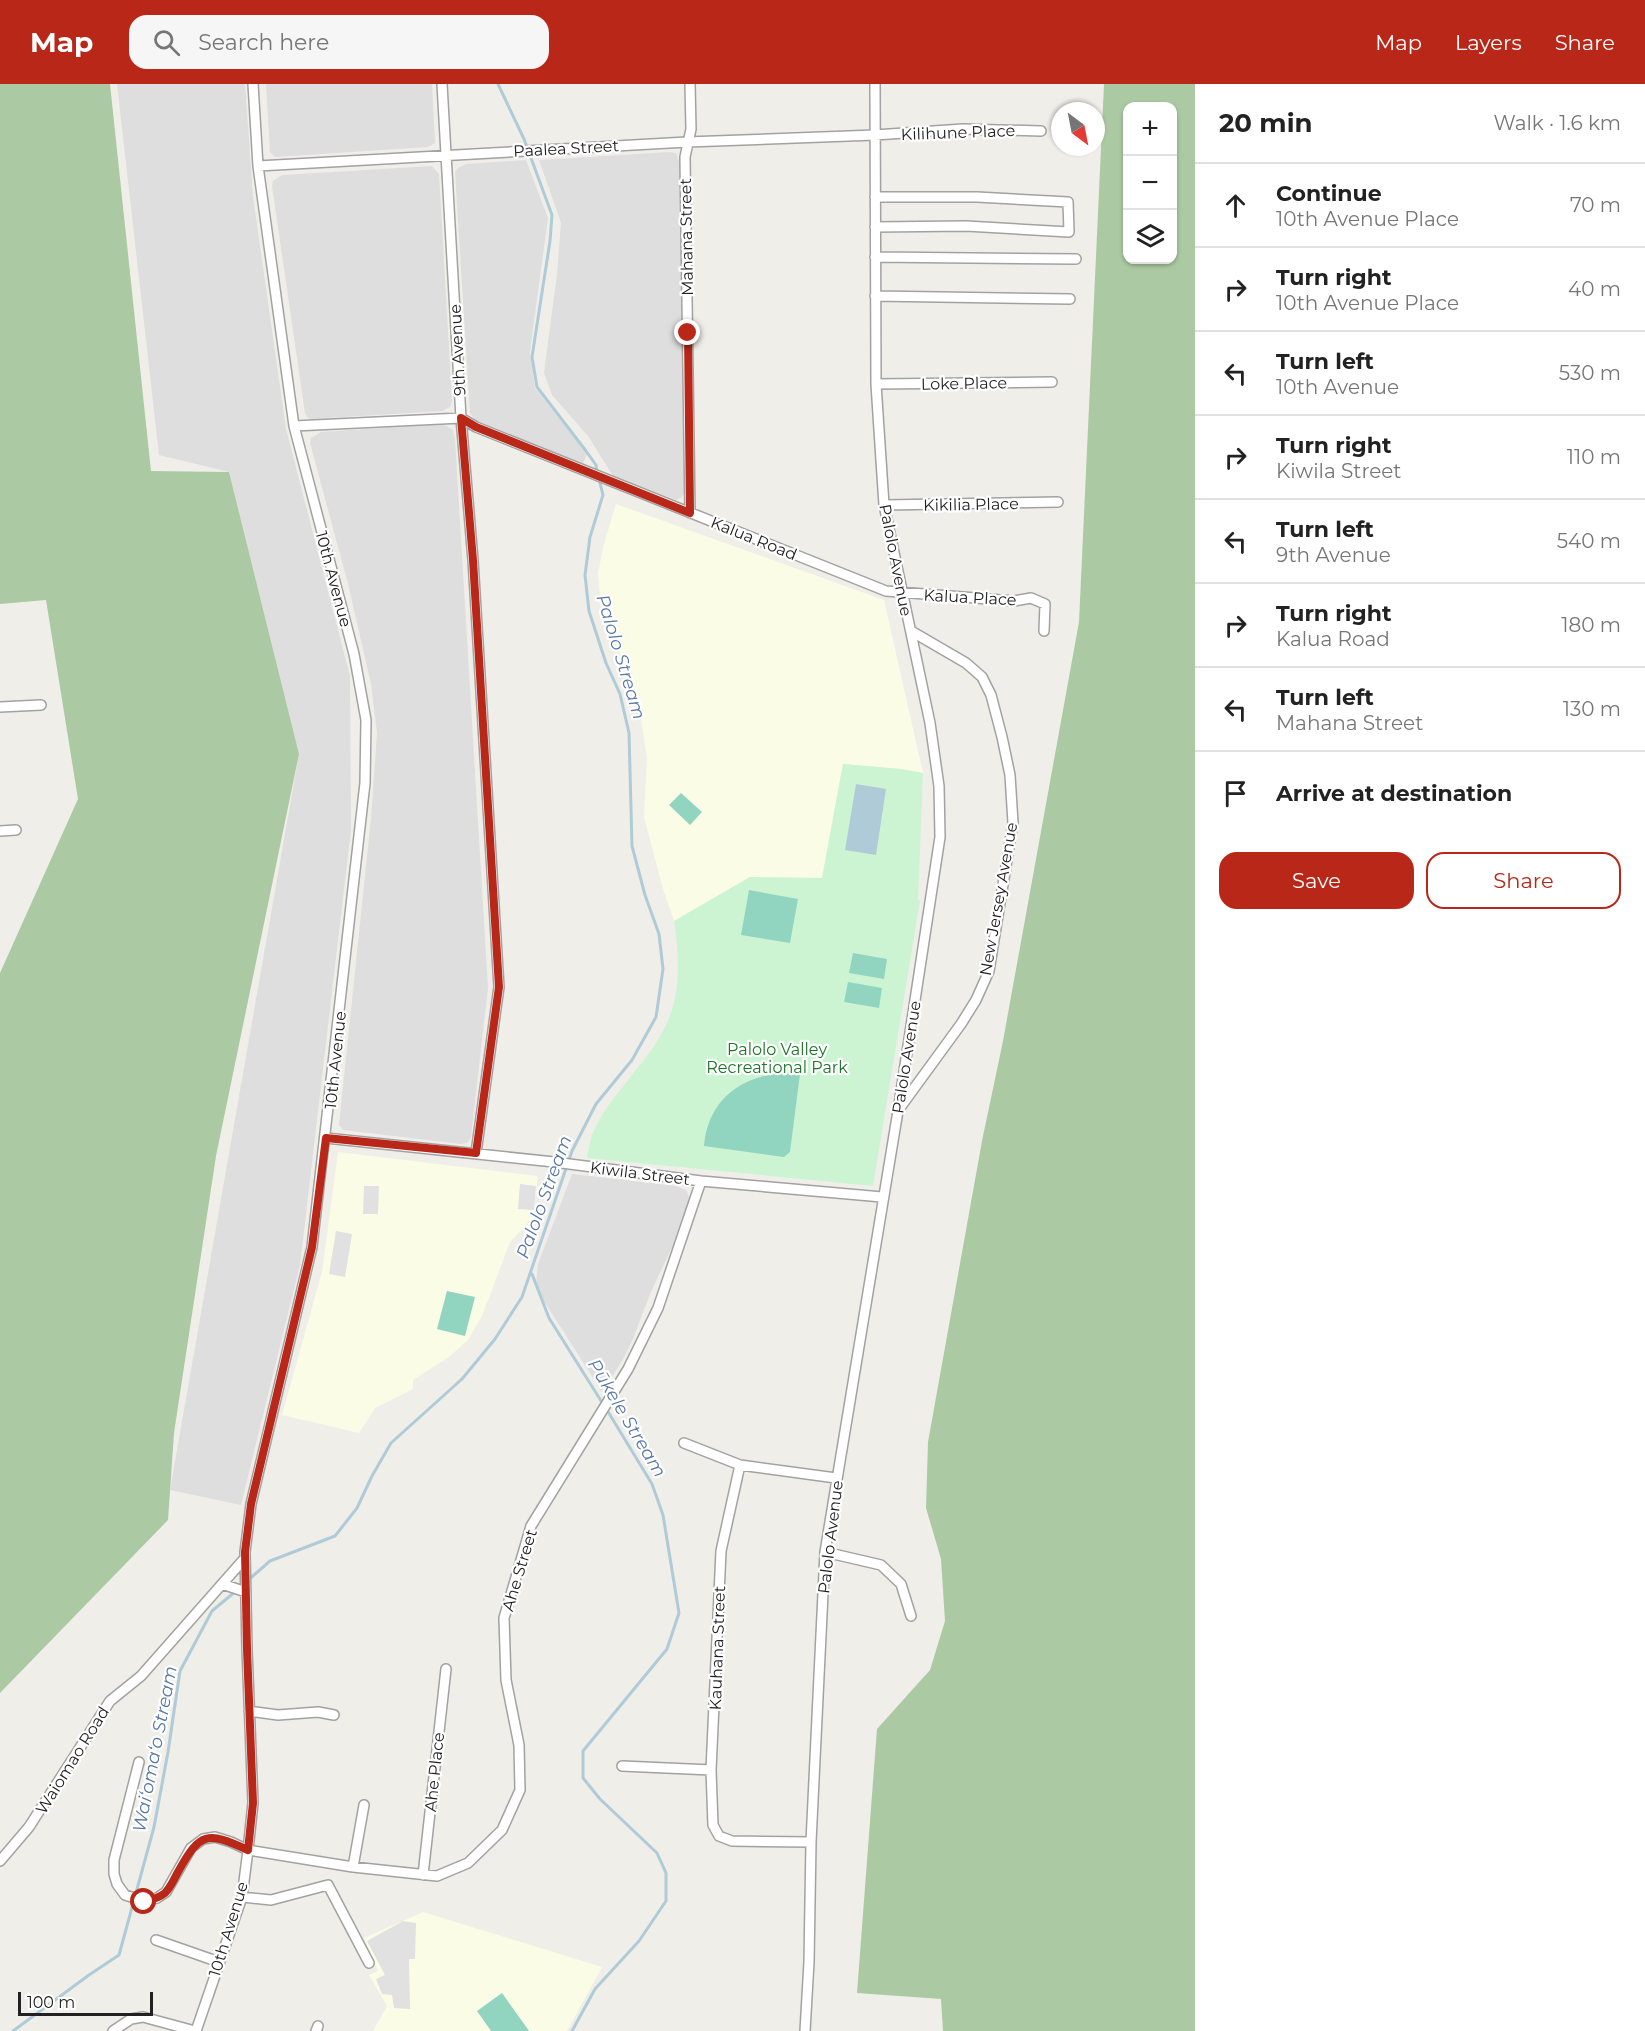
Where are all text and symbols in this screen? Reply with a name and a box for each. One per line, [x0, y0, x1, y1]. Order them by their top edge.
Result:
search box [129, 15, 549, 69]
text: Map [30, 25, 93, 59]
icon: search [150, 26, 183, 59]
text: Search here [198, 29, 329, 56]
text: Map [1375, 30, 1422, 55]
text: Layers [1455, 30, 1522, 55]
text: Share [1555, 30, 1615, 55]
north arrow [1051, 102, 1105, 156]
map controls [1123, 102, 1177, 264]
button: + [1123, 102, 1177, 156]
text: 20 min [1219, 107, 1312, 139]
text: Walk · 1.6 km [1494, 111, 1621, 135]
street label: Kilihune Place [901, 121, 1015, 144]
street label: Paalea Street [513, 136, 620, 161]
button: − [1123, 156, 1177, 210]
street label: Mahana Street [676, 177, 697, 296]
text: Continue [1276, 180, 1382, 207]
icon: ahead [1219, 189, 1252, 222]
text: 70 m [1570, 193, 1621, 217]
text: 10th Avenue Place [1276, 207, 1459, 231]
button: layers [1123, 210, 1177, 264]
text: Turn right [1276, 264, 1391, 291]
icon: right [1219, 273, 1252, 306]
text: 40 m [1568, 277, 1621, 301]
text: 10th Avenue Place [1276, 291, 1459, 315]
street label: 9th Avenue [446, 304, 469, 396]
route end [674, 319, 700, 345]
text: Turn left [1276, 348, 1374, 375]
icon: left [1219, 357, 1252, 390]
text: 530 m [1559, 361, 1621, 385]
street label: Loke Place [921, 373, 1007, 394]
text: 10th Avenue [1276, 375, 1399, 399]
text: Turn right [1276, 432, 1391, 459]
icon: right [1219, 441, 1252, 474]
text: 110 m [1567, 445, 1621, 469]
text: Kiwila Street [1276, 459, 1401, 483]
street label: Kikilia Place [923, 494, 1019, 515]
street label: Palolo Avenue [875, 502, 916, 618]
street label: Kalua Road [708, 513, 800, 564]
text: Turn left [1276, 516, 1374, 543]
icon: left [1219, 525, 1252, 558]
street label: 10th Avenue [312, 529, 355, 629]
text: 540 m [1557, 529, 1621, 553]
text: 9th Avenue [1276, 543, 1391, 567]
street label: Kalua Place [923, 586, 1017, 609]
water label: Palolo Stream [592, 592, 650, 722]
text: Turn right [1276, 600, 1391, 627]
icon: right [1219, 609, 1252, 642]
text: 180 m [1561, 613, 1621, 637]
text: Kalua Road [1276, 627, 1390, 651]
text: Turn left [1276, 684, 1374, 711]
icon: left [1219, 693, 1252, 726]
text: 130 m [1563, 697, 1621, 721]
text: Mahana Street [1276, 711, 1423, 735]
icon: arrive [1219, 777, 1252, 810]
text: Arrive at destination [1276, 780, 1512, 807]
street label: New Jersey Avenue [976, 821, 1021, 977]
button: Save [1219, 852, 1414, 909]
button: Share [1426, 852, 1621, 909]
street label: Palolo Avenue [888, 999, 925, 1115]
street label: 10th Avenue [321, 1010, 350, 1110]
park label: Palolo Valley Recreational Park [706, 1040, 848, 1077]
water label: Palolo Stream [512, 1132, 576, 1262]
street label: Kiwila Street [589, 1158, 691, 1189]
water label: Pūkele Stream [583, 1355, 671, 1481]
street label: Palolo Avenue [814, 1479, 847, 1595]
street label: Ahe Street [498, 1526, 541, 1613]
street label: Kauhana Street [706, 1585, 729, 1711]
water label: Waiʻomaʻo Stream [128, 1664, 182, 1834]
street label: Waiomao Road [32, 1703, 113, 1818]
street label: Ahe Place [421, 1731, 448, 1813]
street label: 10th Avenue [205, 1879, 252, 1979]
route start [130, 1888, 156, 1914]
scale bar [18, 1989, 153, 2016]
text: 100 m [27, 1993, 75, 2012]

